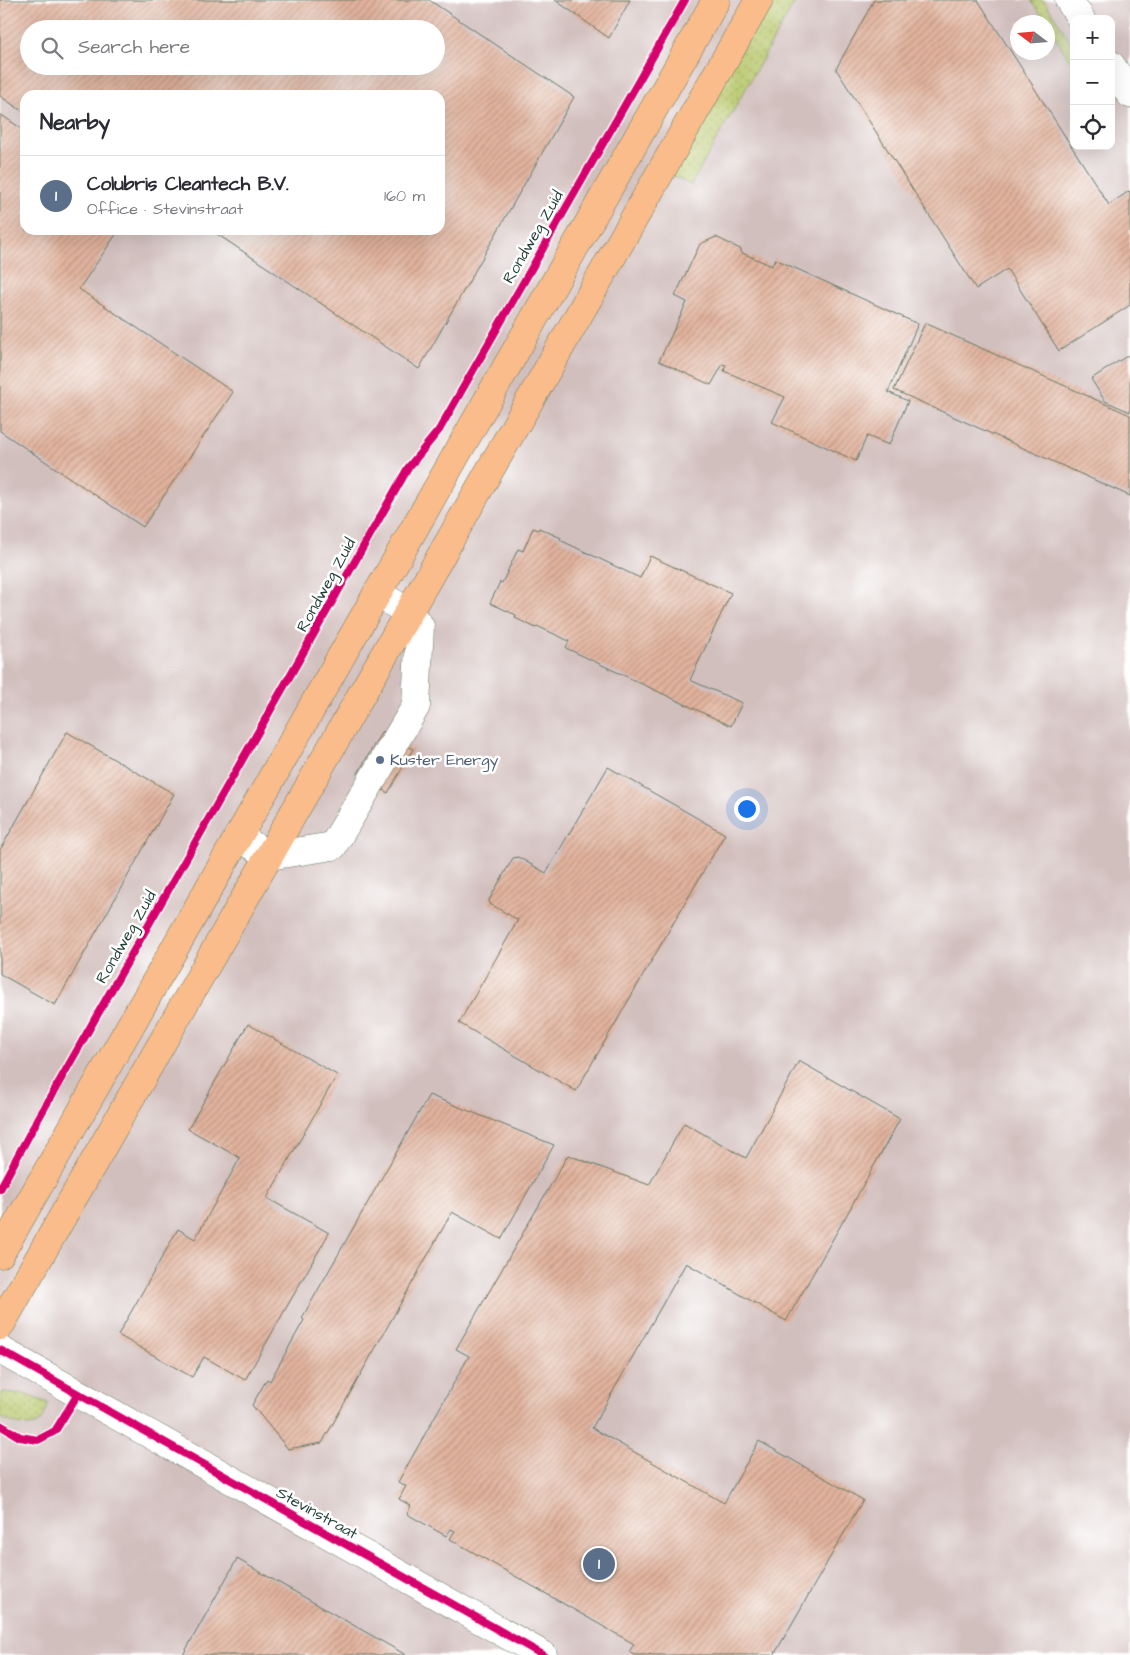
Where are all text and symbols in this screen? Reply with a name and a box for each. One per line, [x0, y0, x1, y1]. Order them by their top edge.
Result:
north arrow [1010, 15, 1055, 60]
map controls [1070, 15, 1115, 150]
button: + [1070, 15, 1115, 60]
search box [20, 20, 445, 75]
icon: search [38, 34, 66, 62]
text: Search here [78, 34, 190, 61]
button: − [1070, 60, 1115, 105]
button: locate [1070, 105, 1115, 150]
text: Nearby [40, 108, 110, 137]
text: Colubris Cleantech B.V. [87, 171, 289, 198]
text: 1 [55, 185, 57, 207]
text: 160 m [384, 185, 425, 207]
street label: Rondweg Zuid [497, 186, 569, 288]
text: Office · Stevinstraat [87, 198, 243, 220]
street label: Rondweg Zuid [291, 534, 362, 636]
place label: Kuster Energy [390, 749, 498, 772]
marker: Kuster Energy [374, 754, 386, 766]
your location [734, 796, 760, 822]
street label: Rondweg Zuid [90, 886, 162, 988]
street label: Stevinstraat [272, 1482, 362, 1545]
pin: 1 [583, 1545, 615, 1583]

